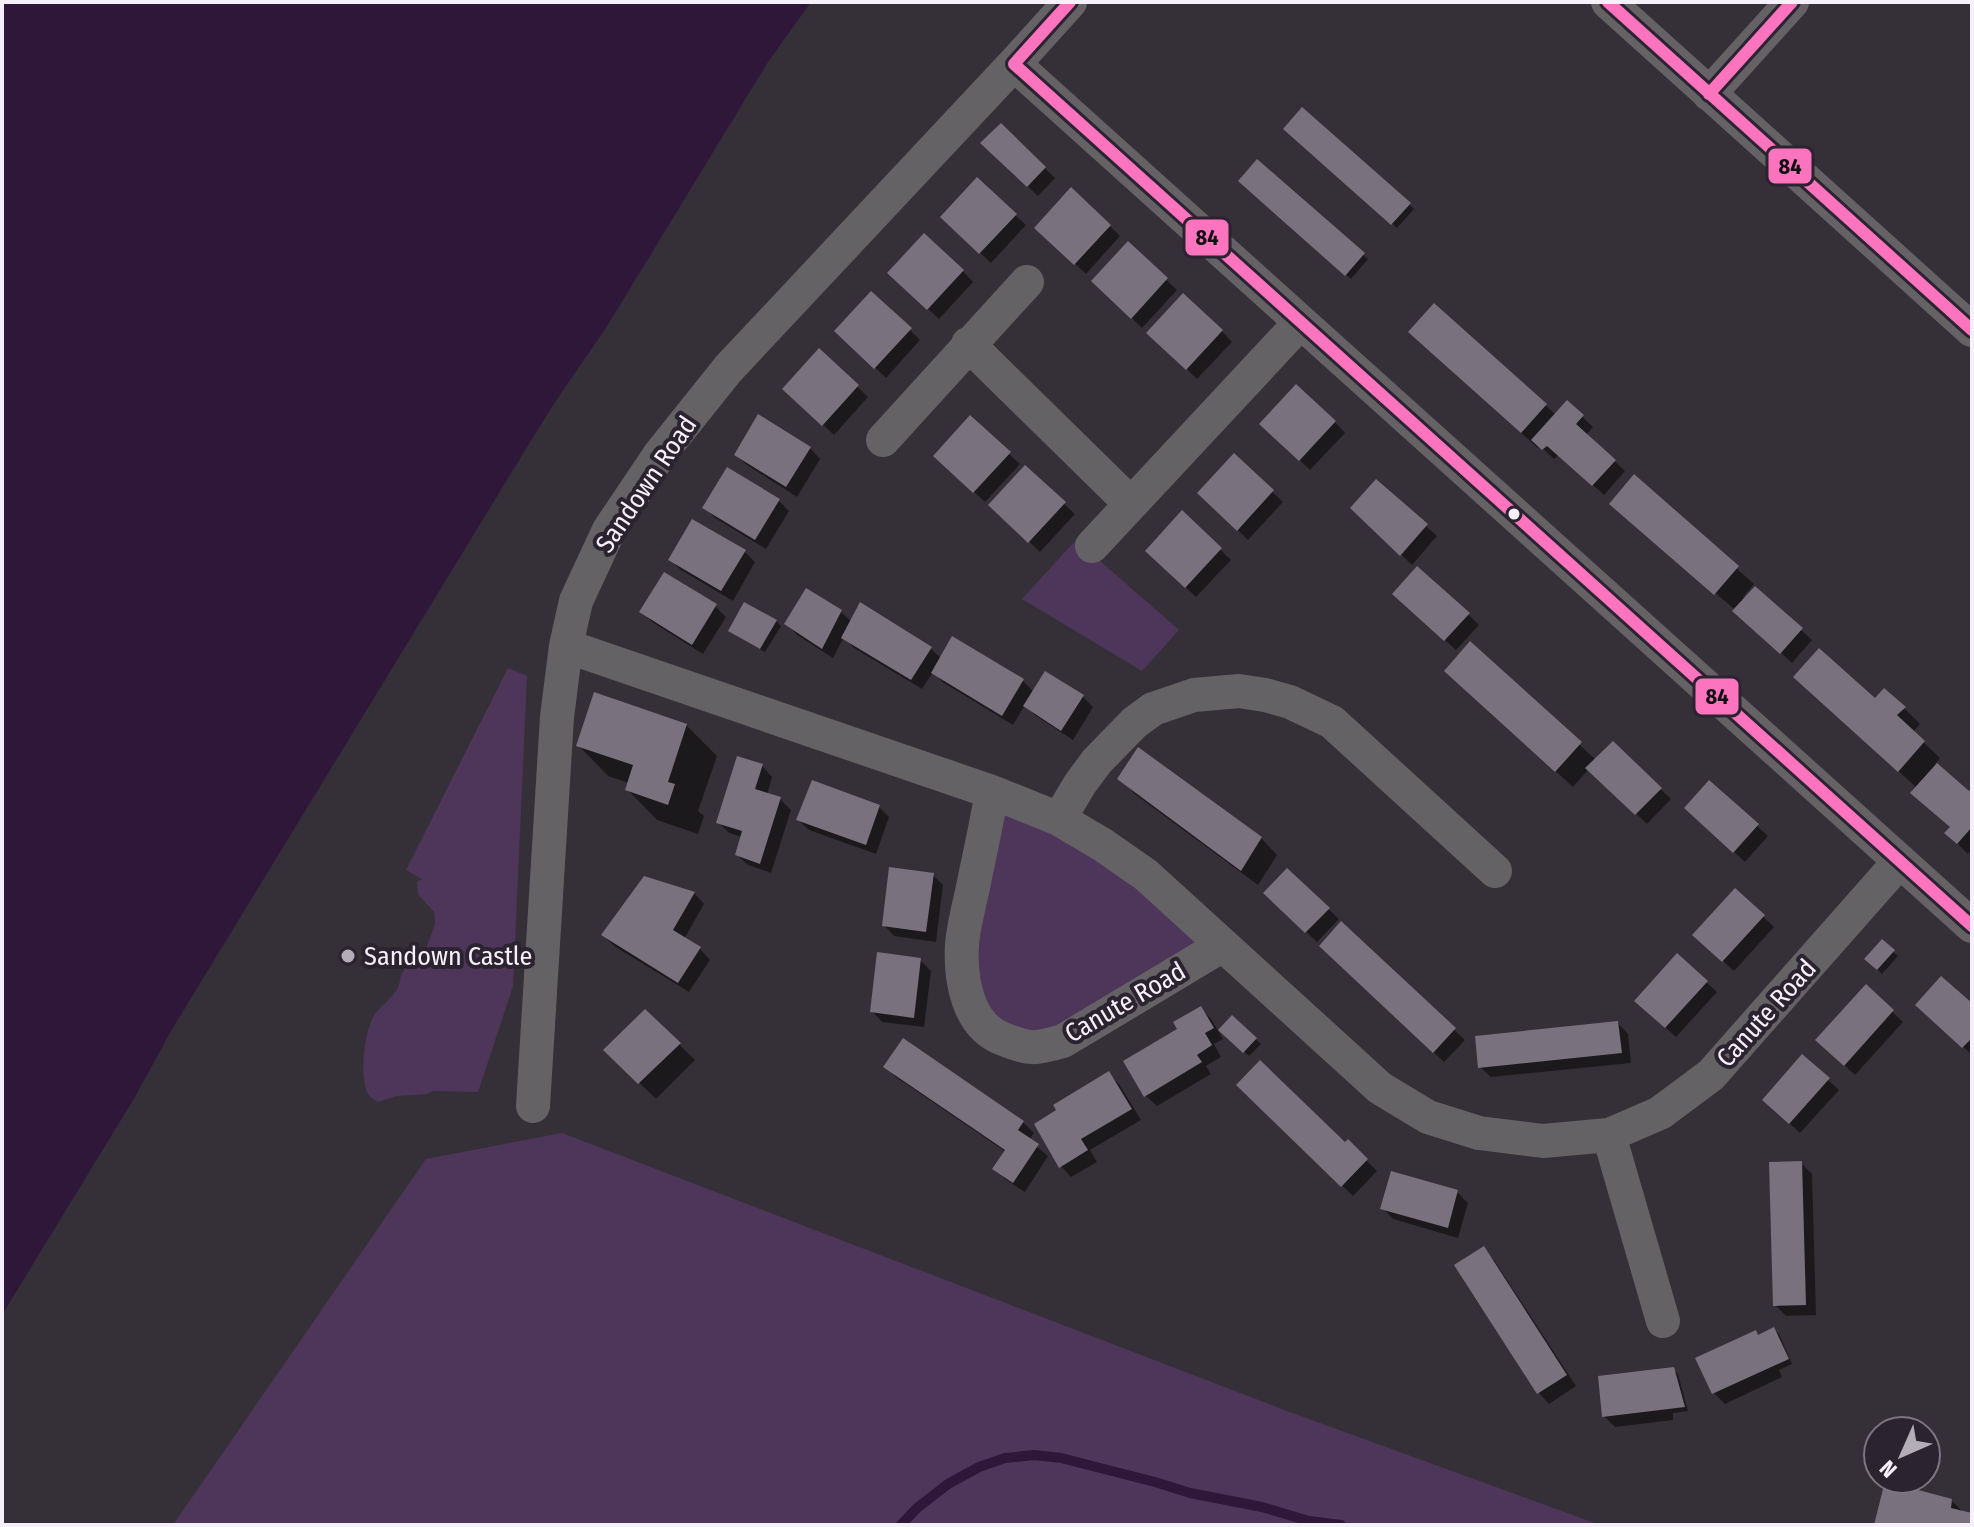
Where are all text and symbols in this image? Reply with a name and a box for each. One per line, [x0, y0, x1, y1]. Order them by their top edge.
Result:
line badge: 84 [1767, 147, 1813, 185]
text: 84 [1779, 153, 1801, 180]
line badge: 84 [1184, 218, 1230, 257]
text: 84 [1196, 224, 1218, 251]
street label: Sandown Road [589, 410, 703, 558]
unlabelled marker [1506, 506, 1522, 522]
line badge: 84 [1694, 677, 1740, 716]
text: 84 [1706, 683, 1728, 710]
place label: Sandown Castle [364, 941, 532, 972]
marker: Sandown Castle [339, 947, 357, 965]
street label: Canute Road [1710, 953, 1823, 1073]
street label: Canute Road [1059, 956, 1191, 1049]
north arrow [1862, 1415, 1942, 1495]
text: N [1874, 1455, 1902, 1483]

